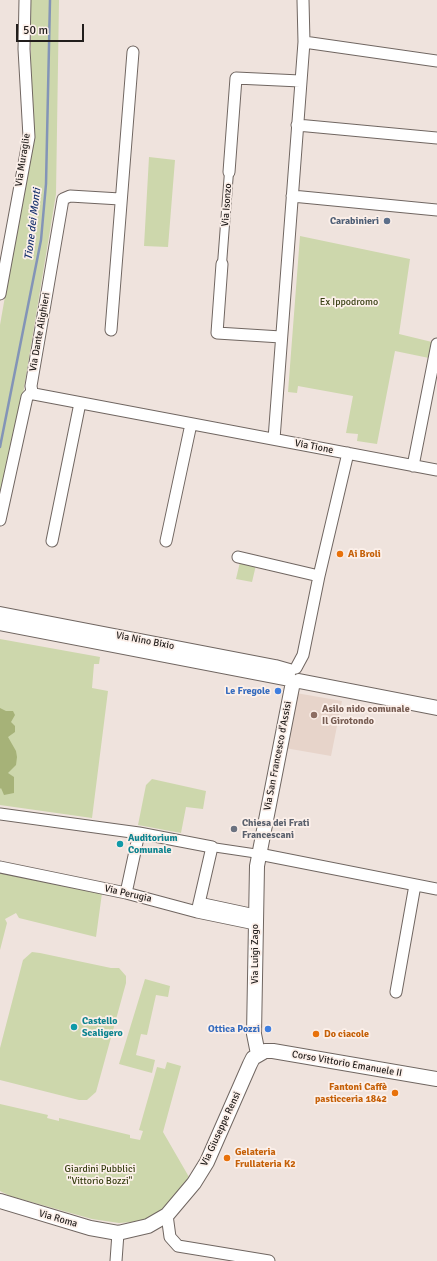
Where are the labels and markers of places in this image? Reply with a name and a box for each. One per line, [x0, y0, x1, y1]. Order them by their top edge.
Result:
place label: Carabinieri [330, 215, 379, 227]
marker: Carabinieri [382, 216, 392, 226]
place label: Ai Broli [348, 548, 381, 560]
marker: Ai Broli [335, 549, 345, 559]
place label: Le Fregole [225, 685, 270, 697]
marker: Le Fregole [273, 686, 283, 696]
place label: Asilo nido comunale Il Girotondo [322, 703, 410, 726]
marker: Asilo nido comunale Il Girotondo [309, 710, 319, 720]
place label: Chiesa dei Frati Francescani [242, 817, 310, 840]
marker: Chiesa dei Frati Francescani [229, 824, 239, 834]
place label: Auditorium Comunale [128, 832, 178, 856]
marker: Auditorium Comunale [115, 839, 125, 849]
place label: Castello Scaligero [82, 1015, 123, 1038]
marker: Castello Scaligero [69, 1022, 79, 1032]
place label: Ottica Pozzi [208, 1023, 260, 1035]
marker: Ottica Pozzi [263, 1024, 273, 1034]
place label: Do ciacole [324, 1028, 369, 1040]
marker: Do ciacole [311, 1029, 321, 1039]
place label: Fantoni Caffè pasticceria 1842 [315, 1081, 387, 1104]
marker: Fantoni Caffè pasticceria 1842 [390, 1088, 400, 1098]
place label: Gelateria Frullateria K2 [235, 1146, 296, 1170]
marker: Gelateria Frullateria K2 [222, 1153, 232, 1163]

